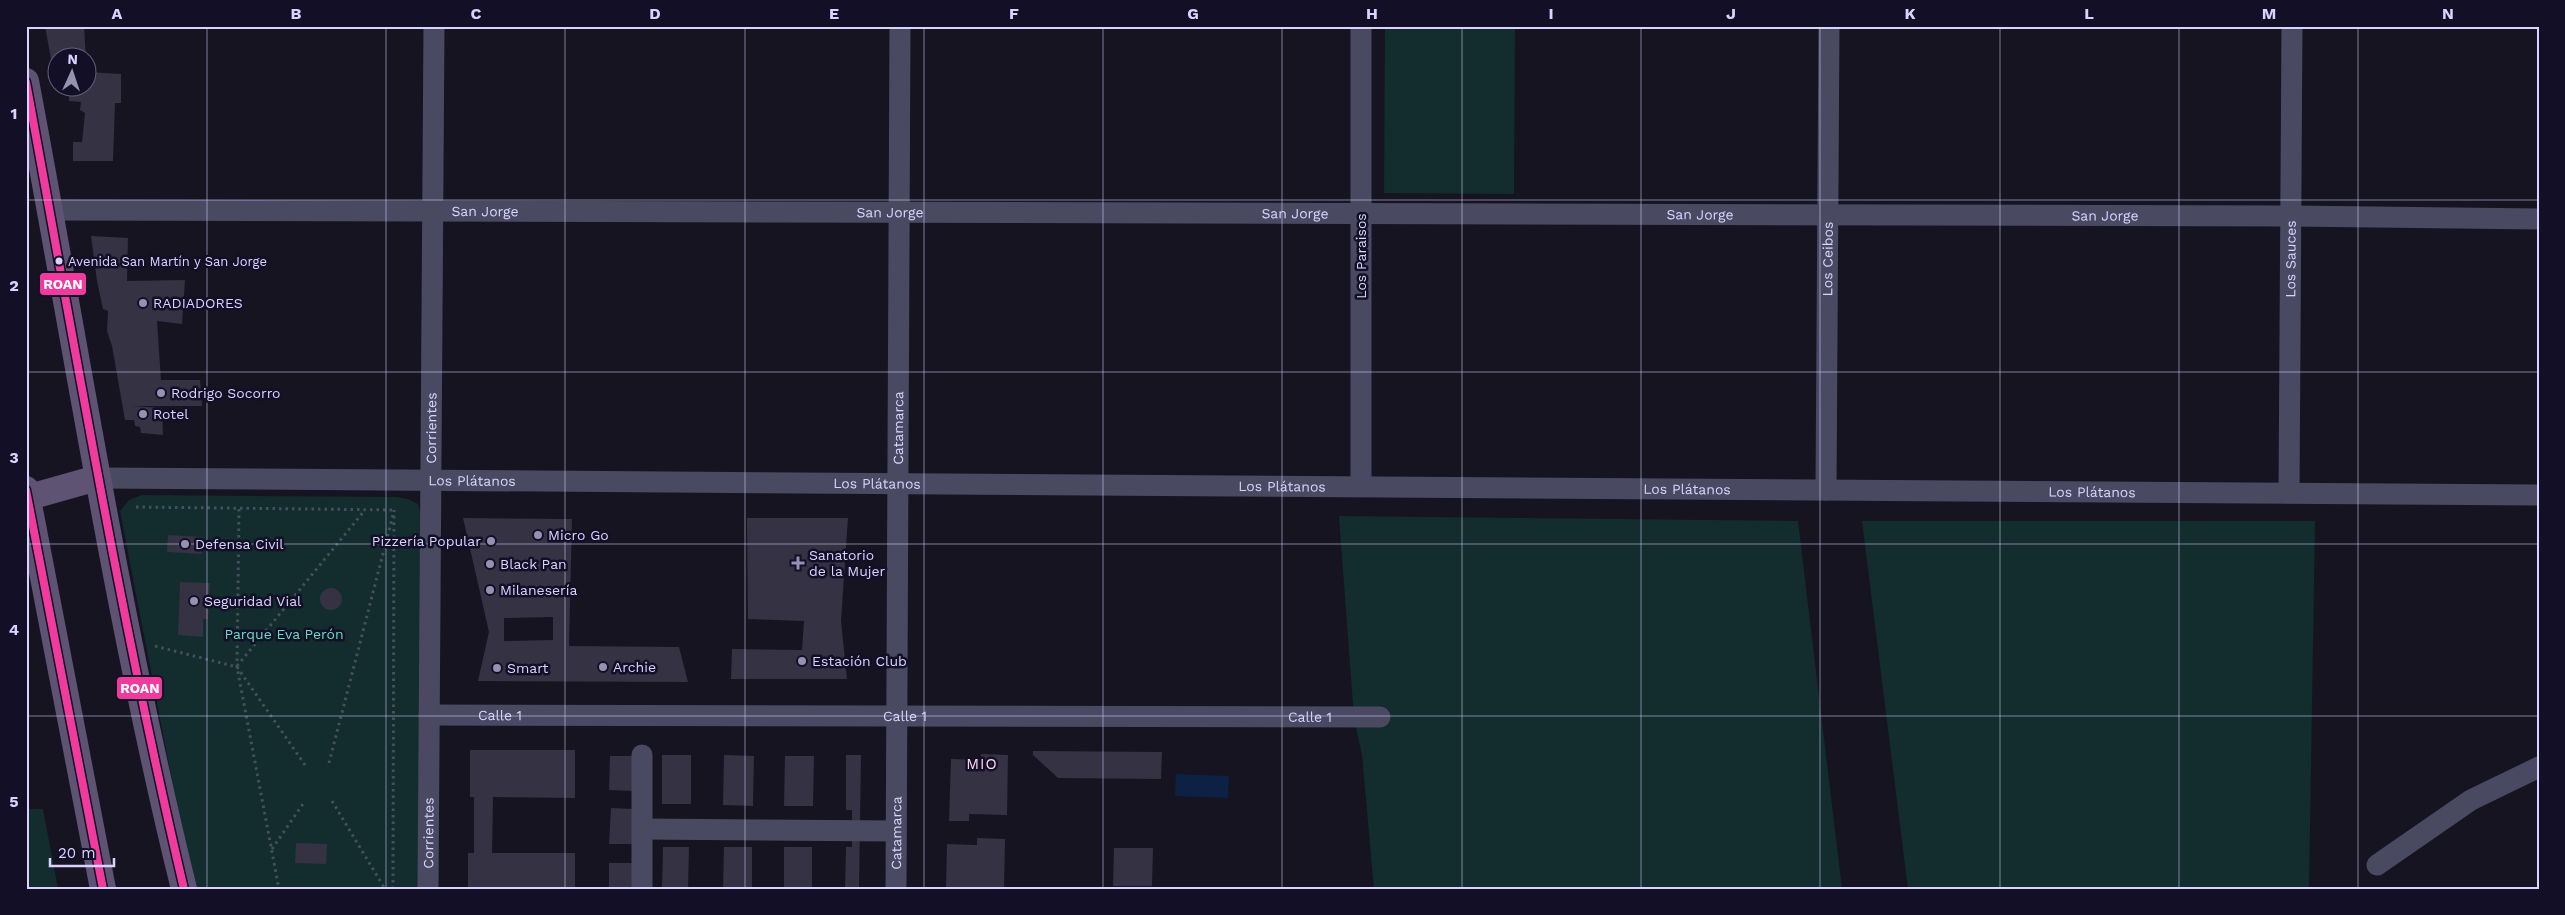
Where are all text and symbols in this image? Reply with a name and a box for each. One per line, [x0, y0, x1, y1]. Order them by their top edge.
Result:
text: A [112, 4, 123, 23]
text: B [291, 4, 302, 23]
text: C [471, 4, 482, 23]
text: D [649, 4, 661, 23]
text: E [829, 4, 839, 23]
text: F [1009, 4, 1019, 23]
text: G [1187, 4, 1199, 23]
text: H [1366, 4, 1378, 23]
text: I [1548, 4, 1554, 23]
text: J [1726, 4, 1736, 23]
text: K [1904, 4, 1916, 23]
text: L [2084, 4, 2094, 23]
text: M [2262, 4, 2276, 23]
text: N [2442, 4, 2454, 23]
north arrow [48, 48, 98, 98]
text: N [67, 51, 78, 67]
text: 1 [11, 104, 17, 123]
street label: San Jorge [451, 203, 519, 219]
street label: San Jorge [856, 204, 924, 220]
street label: San Jorge [1261, 205, 1329, 221]
street label: San Jorge [1666, 206, 1734, 223]
street label: San Jorge [2071, 207, 2139, 224]
street label: Los Paraisos [1353, 213, 1369, 299]
street label: Los Sauces [2282, 220, 2299, 298]
street label: Los Ceibos [1819, 222, 1836, 296]
place label: Avenida San Martín y San Jorge [68, 254, 267, 269]
marker: Avenida San Martín y San Jorge [54, 256, 64, 266]
line badge: ROAN [39, 272, 87, 296]
text: 2 [9, 276, 19, 295]
text: ROAN [43, 276, 83, 292]
place label: RADIADORES [153, 295, 243, 311]
marker: RADIADORES [137, 297, 149, 309]
place label: Rodrigo Socorro [171, 385, 281, 401]
marker: Rodrigo Socorro [155, 387, 167, 399]
street label: Catamarca [890, 391, 906, 465]
street label: Corrientes [423, 392, 439, 464]
place label: Rotel [153, 406, 189, 422]
marker: Rotel [137, 408, 149, 420]
text: 3 [9, 448, 19, 467]
street label: Los Plátanos [428, 472, 516, 489]
street label: Los Plátanos [833, 475, 921, 492]
street label: Los Plátanos [1238, 478, 1326, 495]
street label: Los Plátanos [1643, 481, 1731, 497]
street label: Los Plátanos [2048, 484, 2136, 500]
place label: Micro Go [548, 527, 609, 543]
marker: Micro Go [532, 529, 544, 541]
place label: Pizzería Popular [372, 533, 481, 549]
marker: Pizzería Popular [485, 535, 497, 547]
place label: Defensa Civil [195, 536, 284, 552]
marker: Defensa Civil [179, 538, 191, 550]
place label: Sanatorio de la Mujer [809, 547, 886, 579]
place label: Black Pan [500, 556, 567, 572]
marker: Sanatorio de la Mujer [791, 556, 805, 570]
marker: Black Pan [484, 558, 496, 570]
place label: Milanesería [500, 582, 578, 598]
marker: Milanesería [484, 584, 496, 596]
place label: Seguridad Vial [204, 593, 302, 609]
marker: Seguridad Vial [188, 595, 200, 607]
text: 4 [9, 620, 19, 639]
park label: Parque Eva Perón [224, 626, 344, 642]
place label: Estación Club [812, 653, 907, 669]
marker: Estación Club [796, 655, 808, 667]
place label: Archie [613, 659, 656, 675]
place label: Smart [507, 660, 548, 676]
marker: Archie [597, 661, 609, 673]
marker: Smart [491, 662, 503, 674]
line badge: ROAN [116, 676, 163, 700]
text: ROAN [120, 680, 160, 696]
street label: Calle 1 [478, 707, 522, 723]
street label: Calle 1 [883, 708, 927, 724]
street label: Calle 1 [1288, 709, 1332, 725]
district label: MIO [966, 755, 998, 773]
text: 5 [9, 792, 19, 811]
street label: Catamarca [888, 796, 904, 870]
street label: Corrientes [420, 797, 437, 869]
scale bar [50, 835, 114, 867]
text: 20 m [58, 844, 96, 862]

